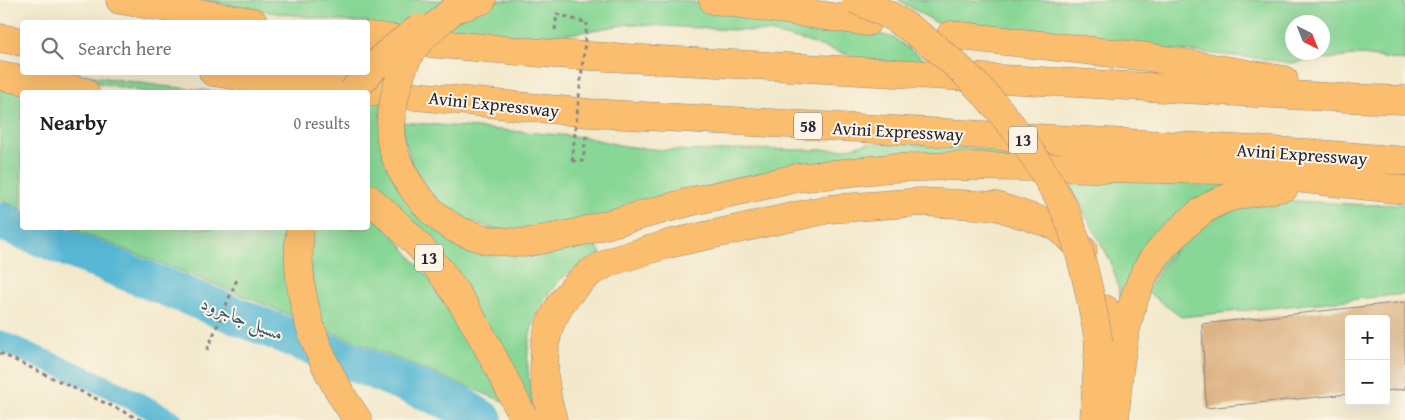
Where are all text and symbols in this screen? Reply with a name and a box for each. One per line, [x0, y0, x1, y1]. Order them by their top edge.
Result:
north arrow [1285, 15, 1330, 60]
search box [20, 20, 370, 75]
icon: search [38, 34, 66, 62]
text: Search here [78, 34, 172, 62]
street label: Avini Expressway [427, 84, 561, 124]
text: Nearby [40, 107, 107, 138]
text: 0 results [293, 111, 350, 135]
road number: 58 [794, 112, 822, 140]
street label: Avini Expressway [832, 114, 964, 148]
road number: 13 [1009, 126, 1037, 154]
street label: Avini Expressway [1236, 136, 1368, 172]
road number: 13 [415, 244, 443, 272]
water label: مسیل جاجرود [197, 289, 289, 347]
map controls [1345, 315, 1390, 405]
button: + [1345, 315, 1390, 360]
button: − [1345, 360, 1390, 405]

